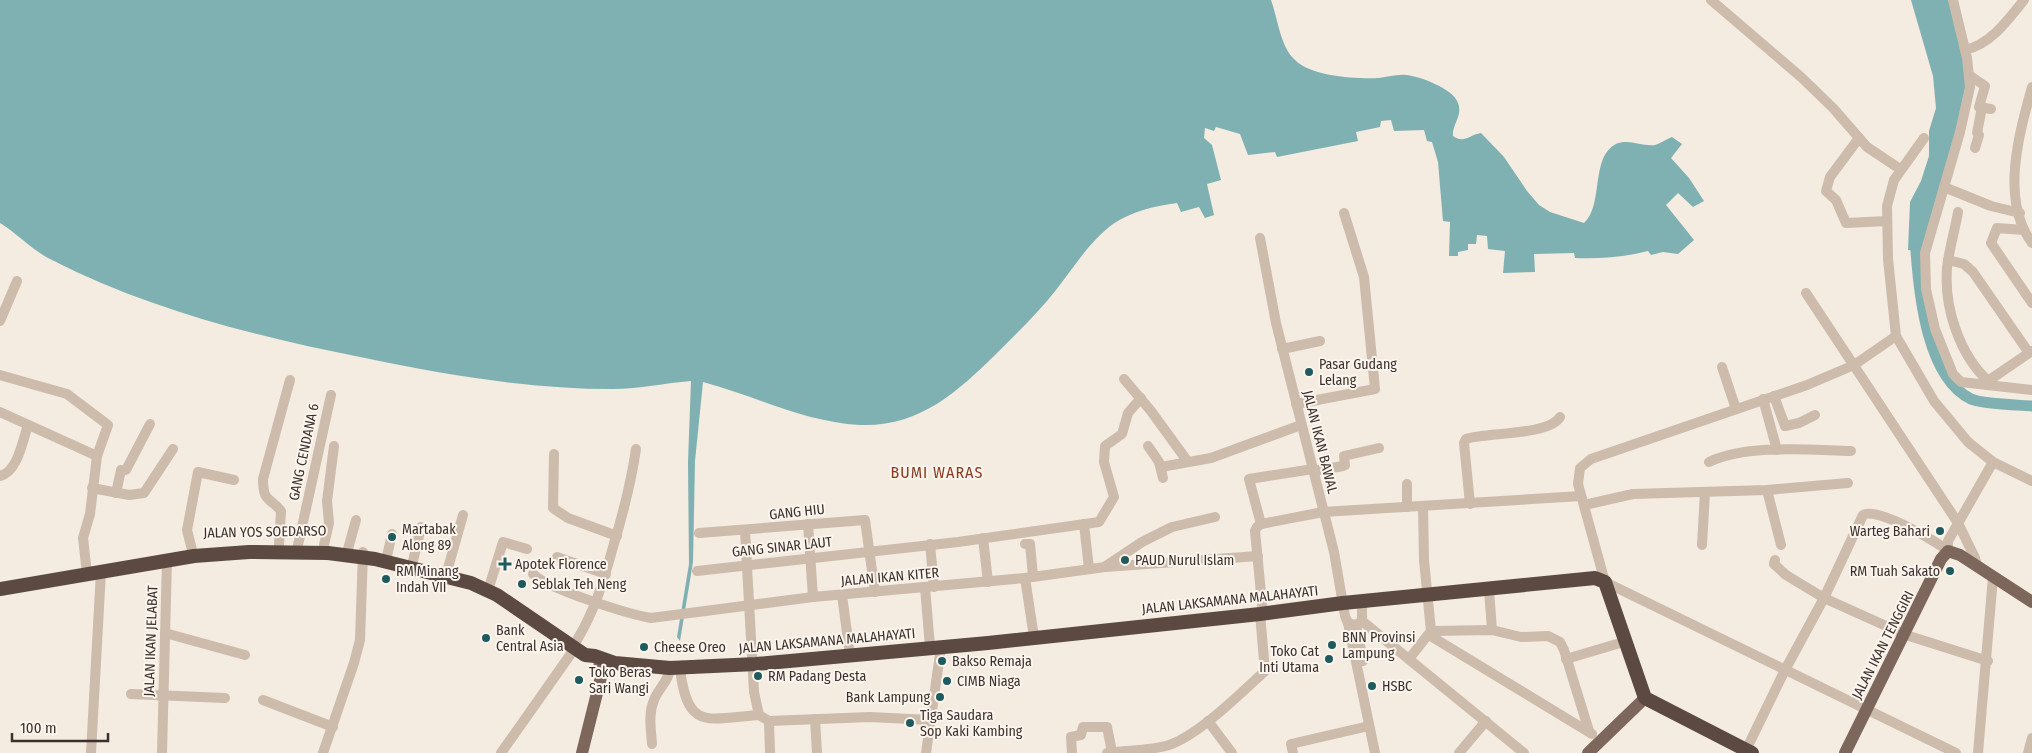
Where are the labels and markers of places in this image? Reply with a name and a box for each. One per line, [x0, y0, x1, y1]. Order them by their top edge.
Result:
place label: Pasar Gudang Lelang [1319, 356, 1397, 389]
marker: Pasar Gudang Lelang [1303, 366, 1315, 378]
place label: Martabak Along 89 [402, 521, 456, 554]
place label: Warteg Bahari [1850, 523, 1930, 540]
marker: Warteg Bahari [1934, 525, 1946, 537]
marker: Martabak Along 89 [386, 531, 398, 543]
place label: PAUD Nurul Islam [1135, 552, 1234, 569]
marker: PAUD Nurul Islam [1119, 554, 1131, 566]
place label: Apotek Florence [515, 556, 607, 573]
marker: Apotek Florence [499, 558, 511, 570]
place label: RM Minang Indah VII [396, 563, 459, 596]
place label: RM Tuah Sakato [1850, 563, 1940, 580]
marker: RM Tuah Sakato [1944, 565, 1956, 577]
marker: RM Minang Indah VII [380, 573, 392, 585]
place label: Seblak Teh Neng [532, 576, 627, 593]
marker: Seblak Teh Neng [516, 578, 528, 590]
place label: Bank Central Asia [496, 622, 564, 655]
place label: BNN Provinsi Lampung [1342, 629, 1415, 662]
marker: Bank Central Asia [480, 632, 492, 644]
place label: Cheese Oreo [654, 639, 726, 656]
marker: BNN Provinsi Lampung [1326, 639, 1338, 651]
marker: Cheese Oreo [638, 641, 650, 653]
place label: Toko Cat Inti Utama [1259, 643, 1319, 676]
place label: Bakso Remaja [952, 653, 1032, 670]
marker: Toko Cat Inti Utama [1323, 653, 1335, 665]
marker: Bakso Remaja [936, 655, 948, 667]
place label: Toko Beras Sari Wangi [589, 664, 651, 697]
place label: RM Padang Desta [768, 668, 866, 685]
marker: RM Padang Desta [752, 670, 764, 682]
place label: CIMB Niaga [957, 673, 1021, 690]
marker: Toko Beras Sari Wangi [573, 674, 585, 686]
marker: CIMB Niaga [941, 675, 953, 687]
place label: HSBC [1382, 678, 1412, 695]
marker: HSBC [1366, 680, 1378, 692]
place label: Bank Lampung [846, 689, 930, 706]
marker: Bank Lampung [934, 691, 946, 703]
place label: Tiga Saudara Sop Kaki Kambing [920, 707, 1023, 740]
marker: Tiga Saudara Sop Kaki Kambing [904, 717, 916, 729]

